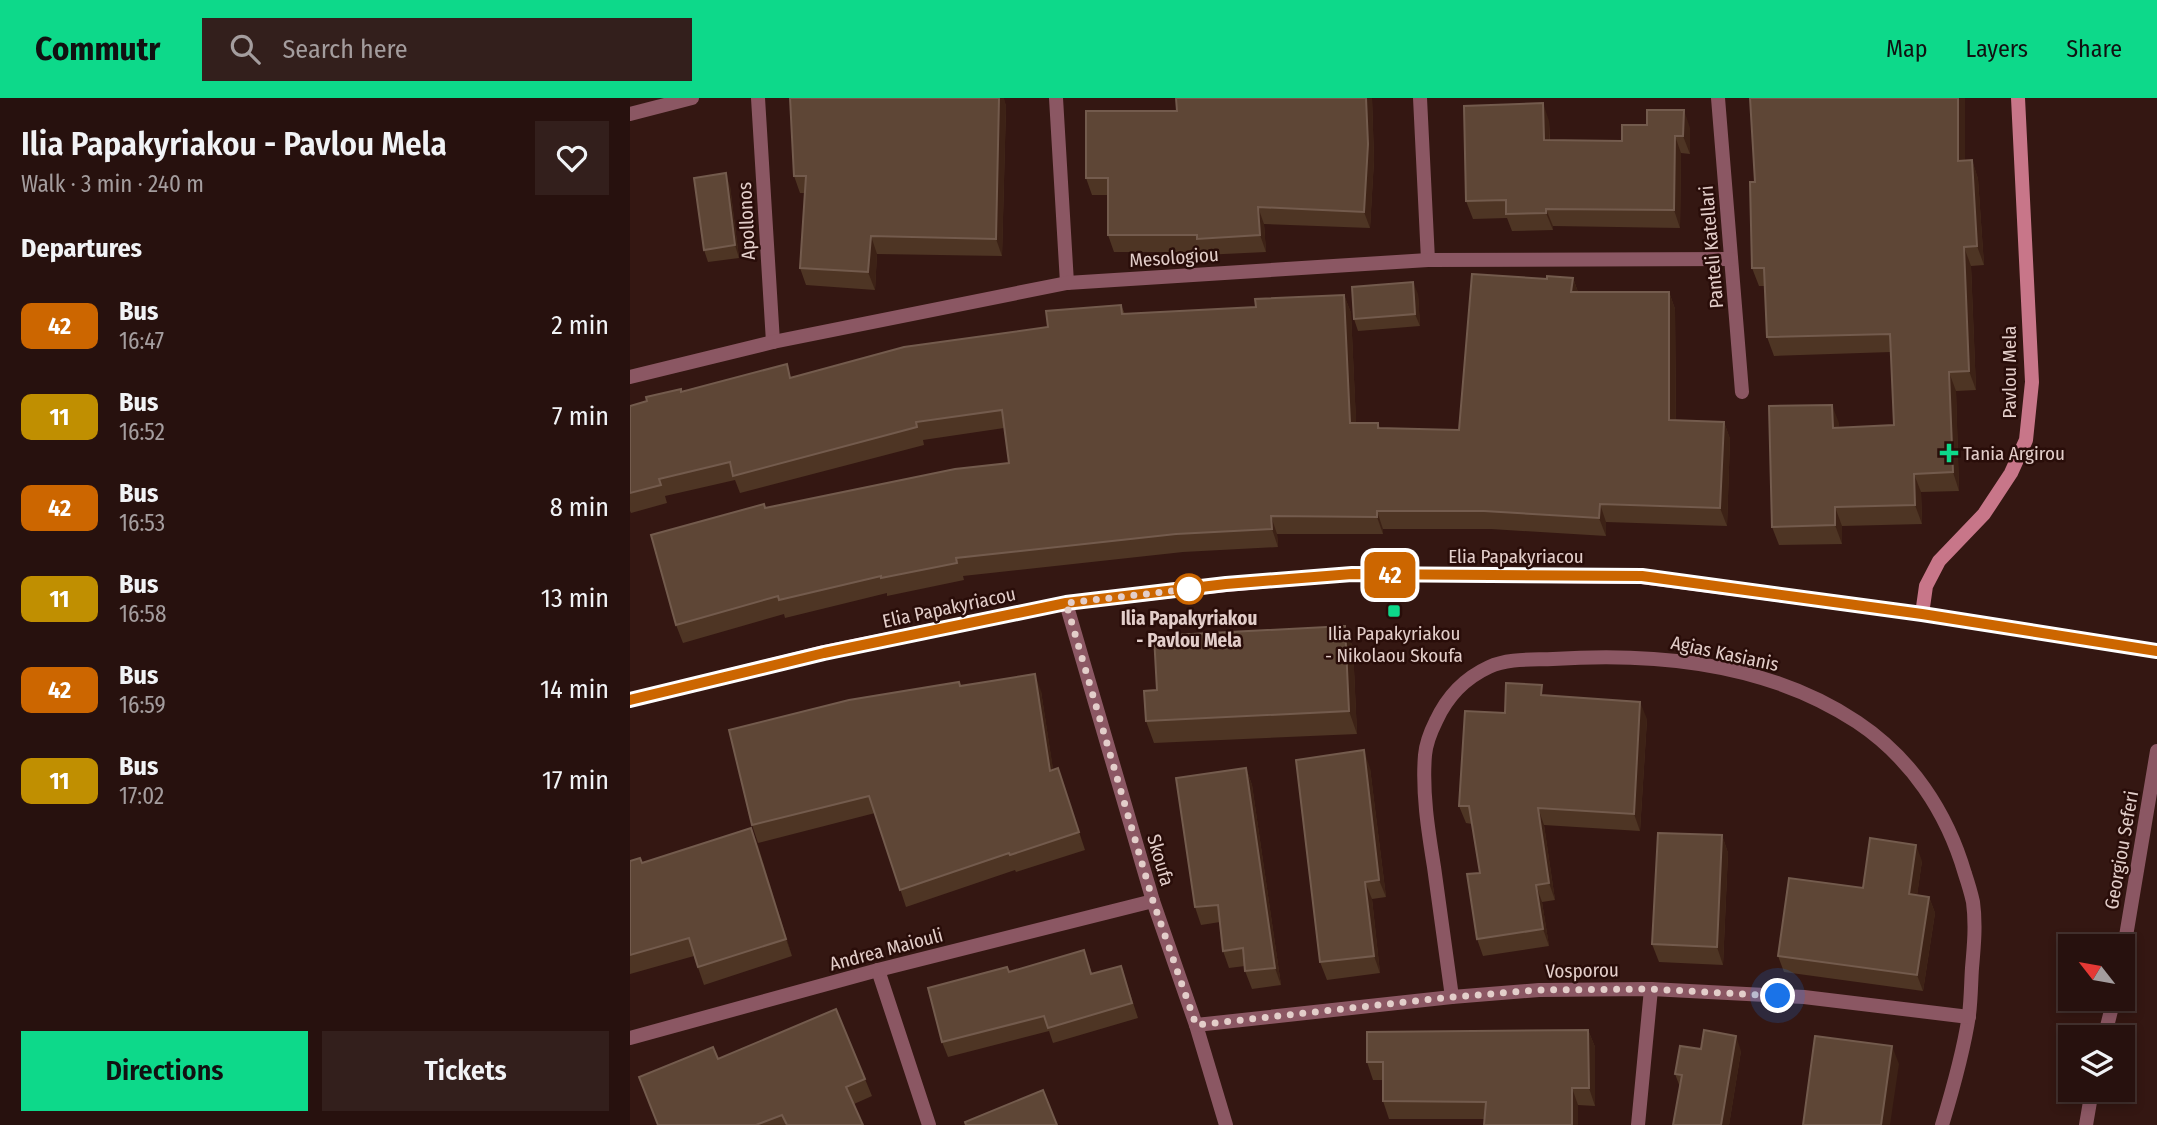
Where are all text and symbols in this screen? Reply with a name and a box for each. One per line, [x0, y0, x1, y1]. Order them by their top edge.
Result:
search box [202, 18, 692, 81]
text: Commutr [35, 29, 160, 69]
icon: search [226, 30, 264, 68]
text: Search here [282, 34, 408, 65]
text: Map [1886, 35, 1928, 63]
text: Layers [1966, 35, 2028, 63]
text: Share [2066, 35, 2122, 63]
button: heart [535, 121, 609, 195]
text: Ilia Papakyriakou - Pavlou Mela [21, 124, 447, 164]
text: Walk · 3 min · 240 m [21, 170, 204, 198]
street label: Apollonos [733, 181, 760, 261]
street label: Panteli Katellari [1695, 185, 1728, 309]
text: Departures [21, 233, 142, 264]
street label: Mesologiou [1129, 243, 1220, 272]
text: Bus [119, 296, 158, 327]
text: 2 min [551, 310, 609, 341]
text: 42 [48, 312, 71, 340]
street label: Pavlou Mela [1998, 326, 2021, 418]
text: 16:47 [119, 327, 164, 355]
text: Bus [119, 387, 158, 418]
text: 7 min [552, 401, 609, 432]
text: 11 [50, 403, 69, 431]
text: 16:52 [119, 418, 165, 446]
place label: Tania Argirou [1963, 442, 2065, 465]
marker: Tania Argirou [1941, 445, 1957, 461]
text: Bus [119, 478, 158, 509]
text: 8 min [550, 492, 609, 523]
text: 42 [48, 494, 71, 522]
text: 16:53 [119, 509, 165, 537]
street label: Elia Papakyriacou [1448, 545, 1584, 568]
line badge: 42 [1358, 552, 1422, 598]
text: 42 [1378, 561, 1402, 589]
text: Bus [119, 569, 158, 600]
marker: Ilia Papakyriakou - Pavlou Mela [1174, 574, 1204, 604]
street label: Elia Papakyriacou [880, 582, 1018, 633]
text: 13 min [541, 583, 609, 614]
text: 11 [50, 585, 69, 613]
text: 16:58 [119, 600, 166, 628]
marker: Ilia Papakyriakou - Nikolaou Skoufa [1386, 603, 1402, 619]
place label: Ilia Papakyriakou - Pavlou Mela [1121, 607, 1257, 652]
place label: Ilia Papakyriakou - Nikolaou Skoufa [1325, 622, 1463, 667]
street label: Agias Kasianis [1669, 631, 1781, 676]
text: Bus [119, 660, 158, 691]
text: 14 min [540, 674, 609, 705]
text: 42 [48, 676, 71, 704]
text: 16:59 [119, 691, 166, 719]
text: Bus [119, 751, 158, 782]
text: 17 min [542, 765, 609, 796]
text: 11 [50, 767, 69, 795]
text: 17:02 [119, 782, 164, 810]
street label: Georgiou Seferi [2100, 789, 2143, 911]
street label: Skoufa [1142, 832, 1179, 889]
street label: Andrea Maiouli [827, 923, 945, 976]
north arrow [2058, 934, 2135, 1012]
map controls [2058, 934, 2135, 1102]
street label: Vosporou [1545, 958, 1619, 983]
your location [1760, 978, 1795, 1013]
button: layers [2058, 1025, 2135, 1102]
button: Directions [21, 1031, 308, 1111]
button: Tickets [322, 1031, 609, 1111]

